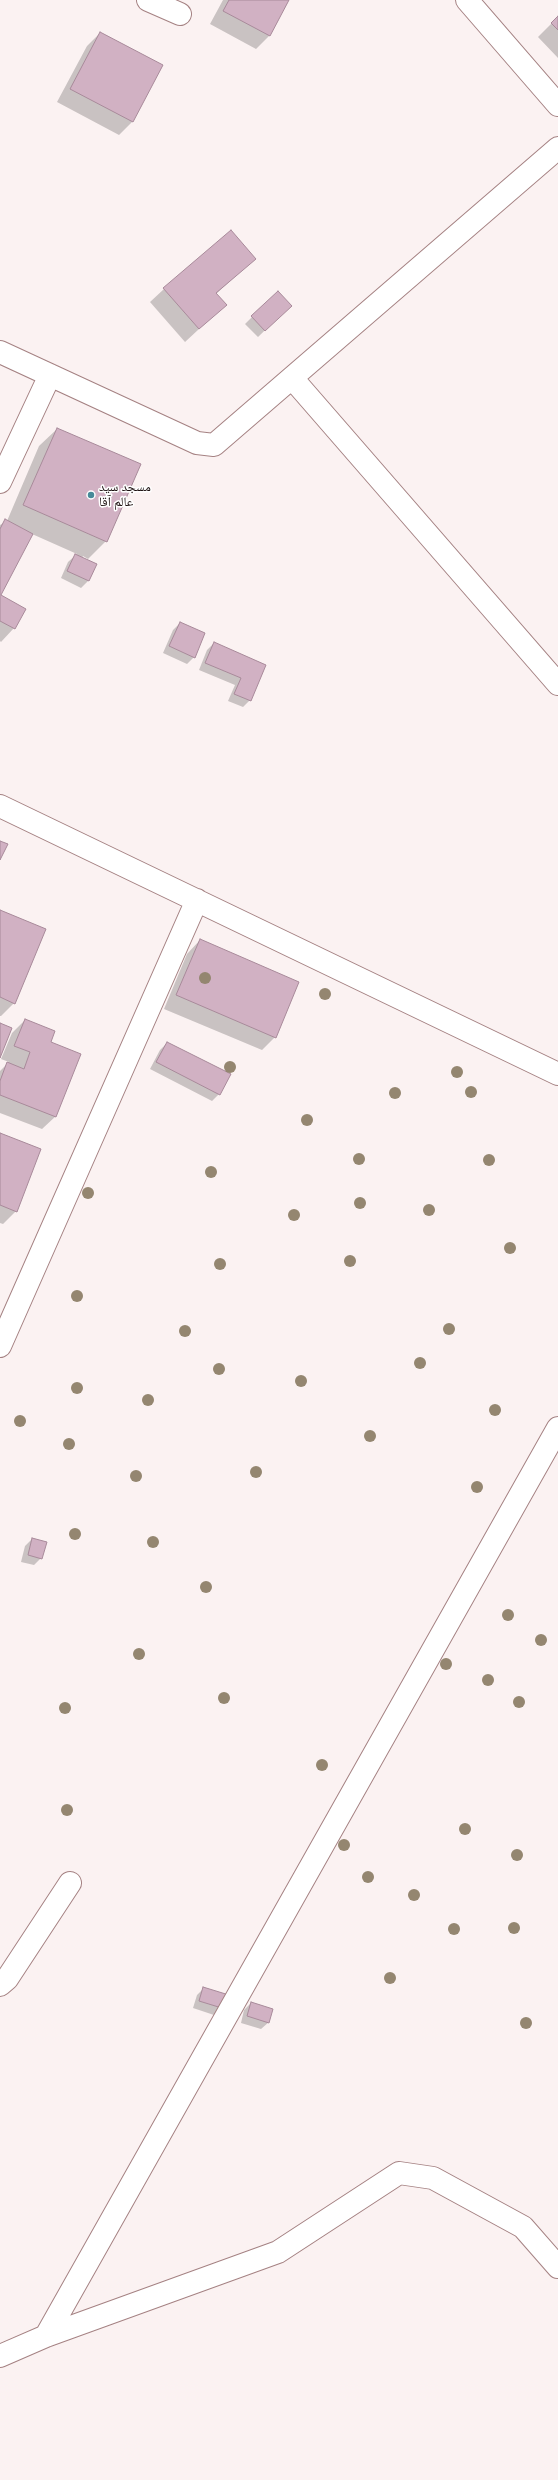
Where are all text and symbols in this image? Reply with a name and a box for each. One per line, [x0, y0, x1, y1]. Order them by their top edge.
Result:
place label: مسجد سید عالم آقا [99, 480, 151, 511]
marker: مسجد سید عالم آقا [86, 490, 96, 500]

